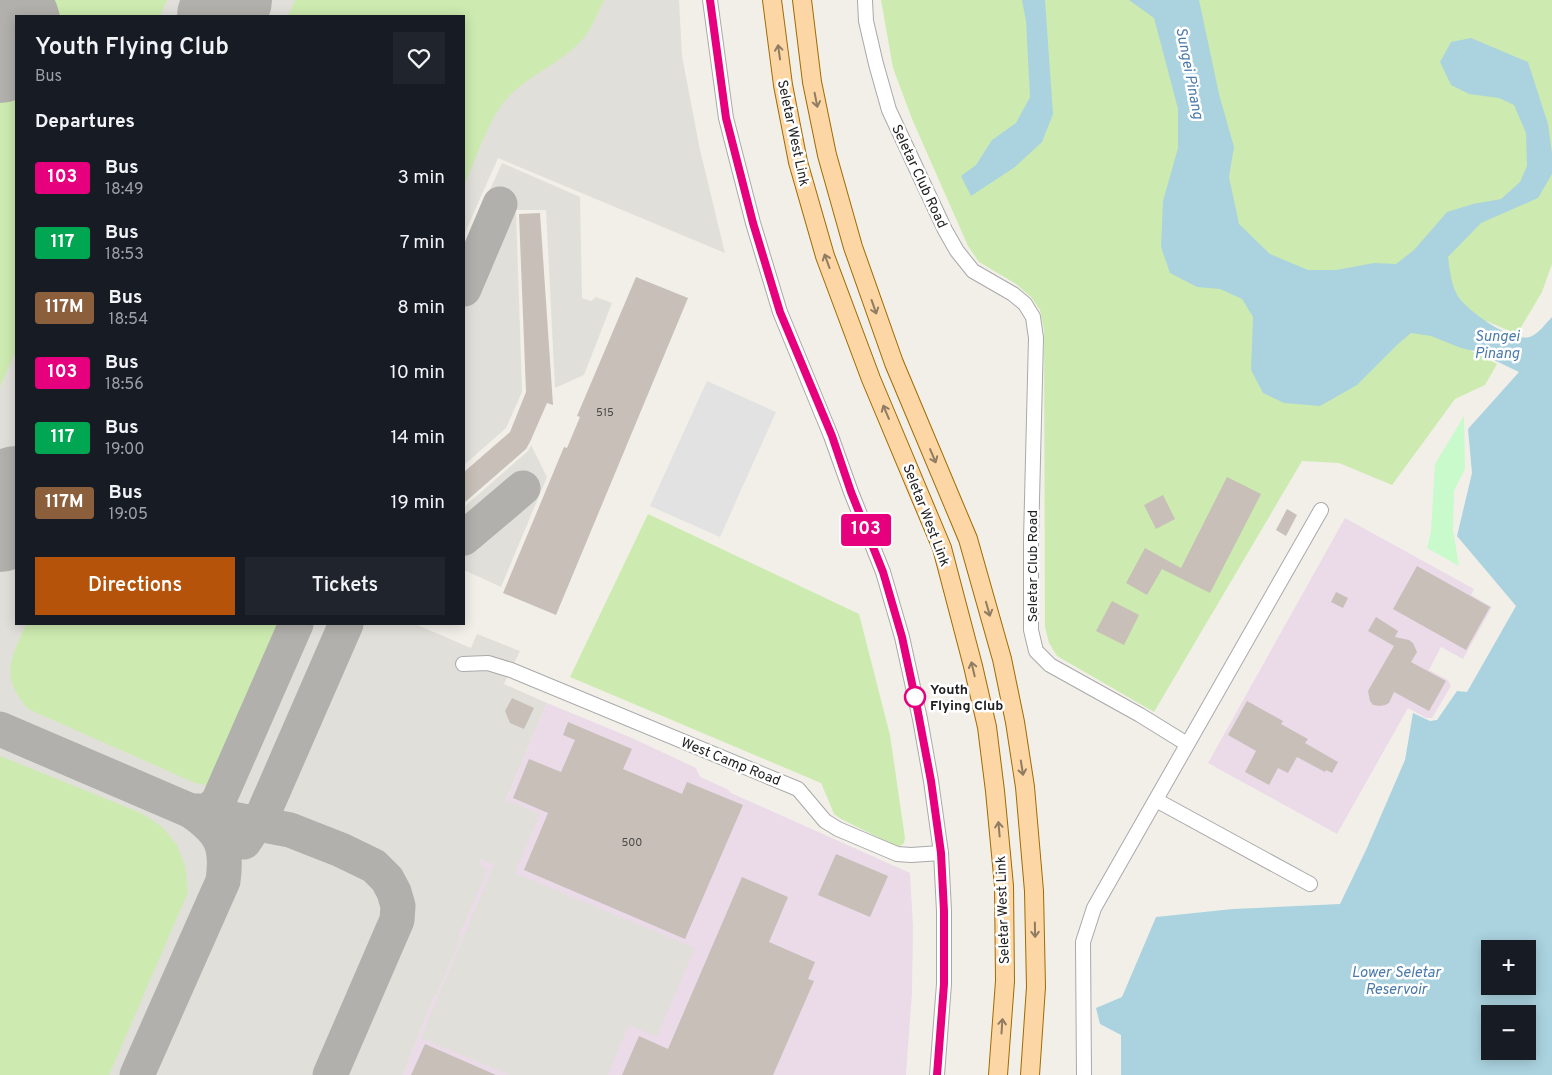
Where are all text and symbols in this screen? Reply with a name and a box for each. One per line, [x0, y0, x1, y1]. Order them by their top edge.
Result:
water label: Sungei Pinang [1170, 26, 1207, 122]
button: heart [393, 32, 445, 84]
text: Youth Flying Club [35, 33, 229, 63]
one-way arrow [773, 44, 783, 60]
text: Bus [35, 67, 62, 87]
street label: Seletar West Link [773, 78, 812, 188]
one-way arrow [812, 92, 821, 108]
text: Departures [35, 110, 135, 134]
street label: Seletar Club Road [887, 122, 950, 231]
text: Bus [105, 156, 139, 180]
text: 103 [48, 166, 77, 189]
text: 3 min [397, 166, 445, 190]
text: 18:49 [105, 180, 144, 200]
text: Bus [105, 221, 139, 245]
text: 117 [50, 231, 75, 254]
text: 7 min [400, 231, 445, 255]
text: 18:53 [105, 245, 144, 265]
one-way arrow [822, 254, 831, 269]
text: Bus [109, 286, 142, 310]
text: 117M [45, 296, 84, 319]
text: 8 min [397, 296, 445, 320]
one-way arrow [870, 299, 879, 314]
text: 18:54 [109, 310, 148, 330]
water label: Sungei Pinang [1474, 328, 1521, 364]
text: Bus [105, 351, 139, 375]
text: 103 [48, 361, 77, 384]
text: 10 min [390, 361, 445, 385]
text: 18:56 [105, 375, 144, 395]
one-way arrow [880, 405, 890, 420]
house number: 515 [596, 406, 614, 420]
text: Bus [105, 416, 139, 440]
text: 117 [50, 426, 75, 449]
text: 14 min [390, 426, 445, 450]
text: 19:00 [105, 440, 145, 460]
one-way arrow [929, 448, 939, 463]
street label: Seletar West Link [898, 462, 953, 569]
text: Bus [109, 481, 142, 505]
text: 117M [45, 491, 84, 514]
text: 19 min [390, 491, 445, 515]
text: 19:05 [109, 505, 148, 525]
street label: Seletar Club Road [1025, 510, 1042, 622]
line badge: 103 [837, 514, 895, 546]
text: 103 [851, 518, 881, 541]
button: Directions [35, 557, 235, 615]
button: Tickets [245, 557, 445, 615]
one-way arrow [983, 601, 993, 617]
one-way arrow [968, 661, 977, 677]
place label: Youth Flying Club [930, 682, 1003, 715]
marker: Youth Flying Club [904, 686, 926, 708]
street label: West Camp Road [678, 735, 783, 790]
one-way arrow [1017, 759, 1027, 775]
one-way arrow [994, 822, 1003, 838]
house number: 500 [622, 836, 642, 850]
street label: Seletar West Link [993, 855, 1014, 964]
one-way arrow [1030, 921, 1040, 937]
map controls [1481, 940, 1536, 1060]
button: + [1481, 940, 1536, 995]
water label: Lower Seletar Reservoir [1351, 964, 1442, 1000]
button: − [1481, 1005, 1536, 1060]
one-way arrow [997, 1019, 1006, 1035]

